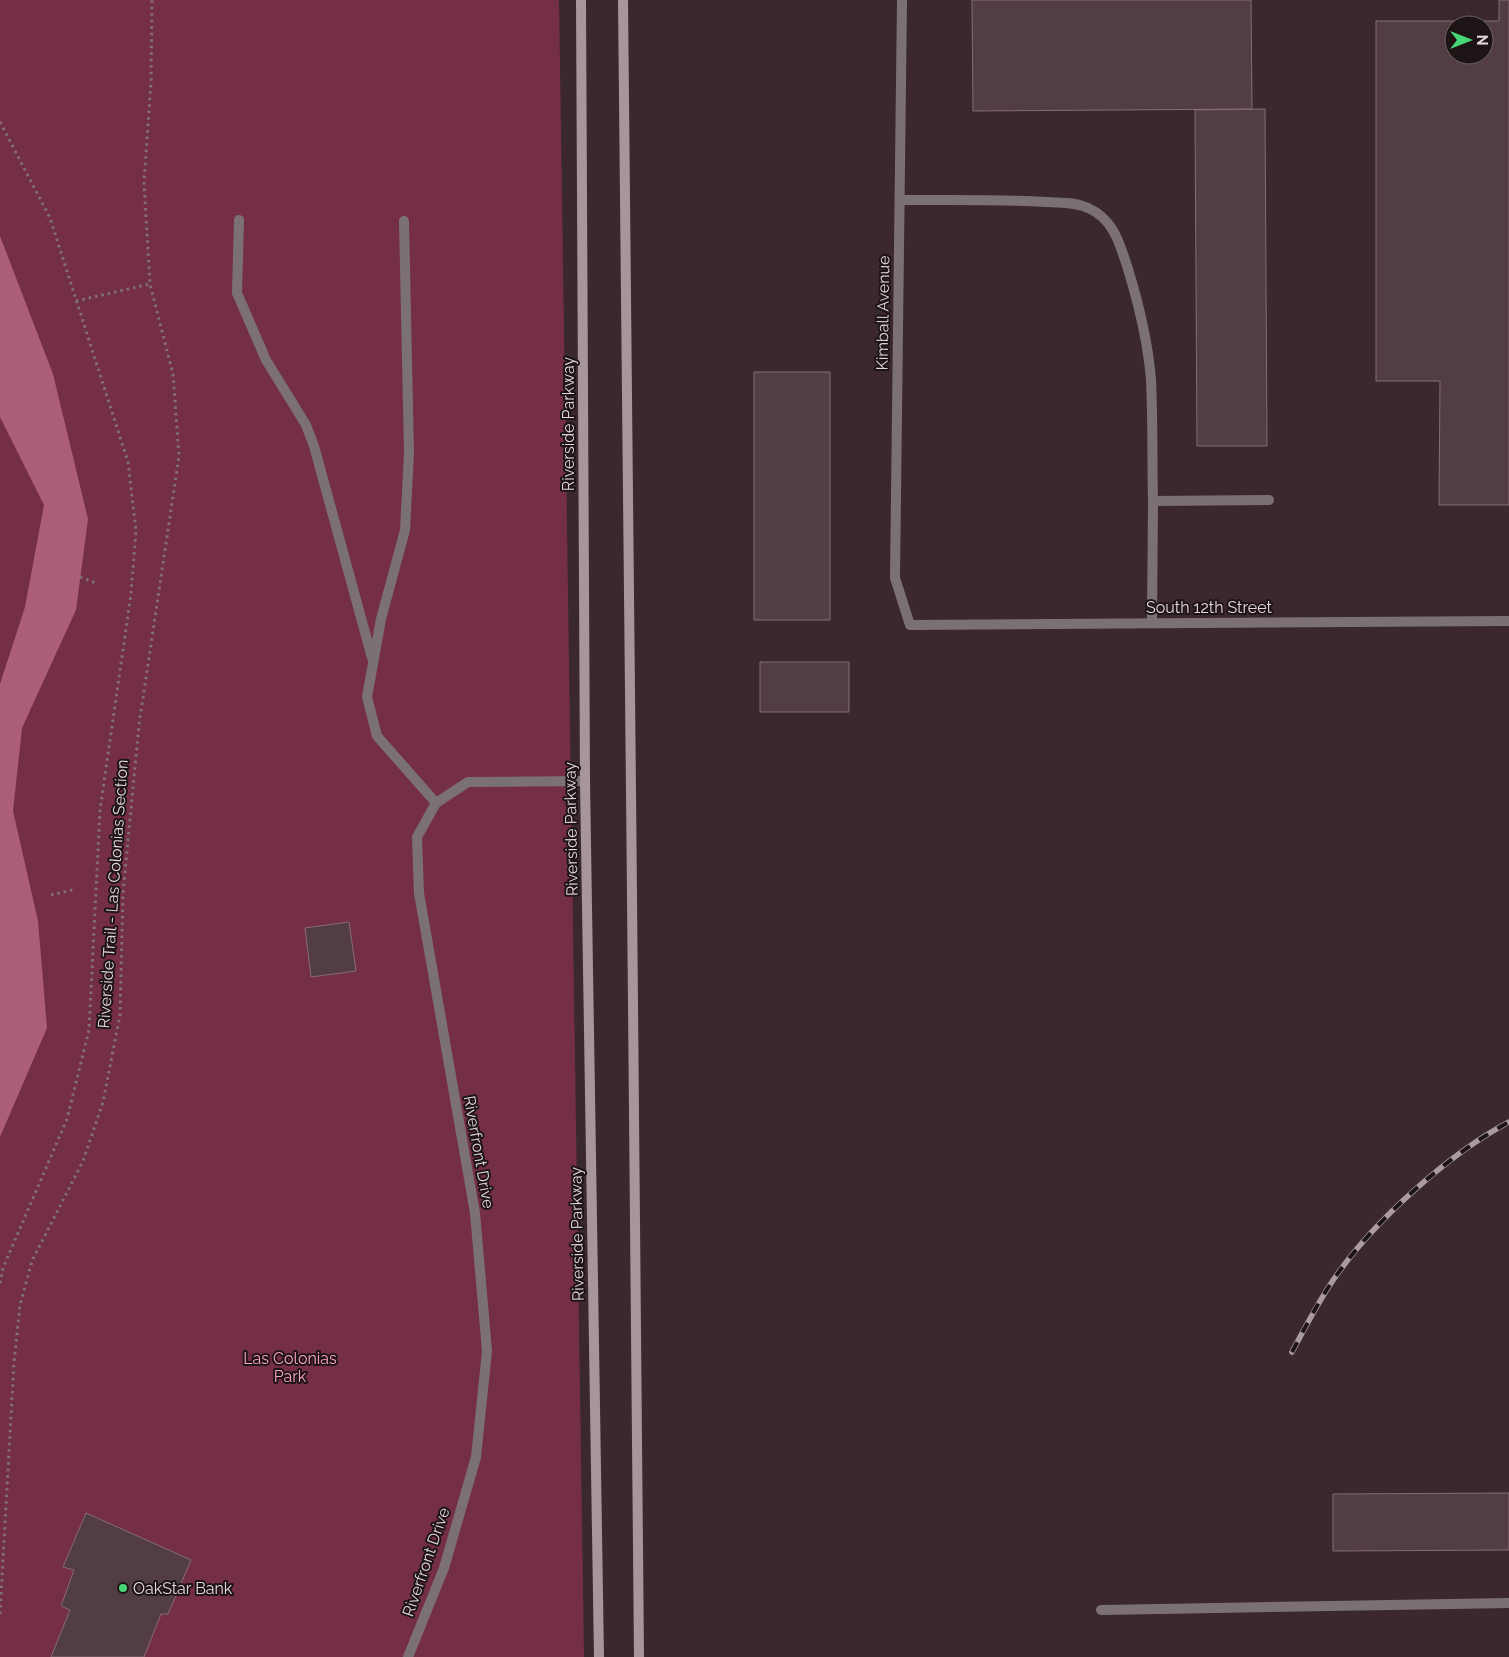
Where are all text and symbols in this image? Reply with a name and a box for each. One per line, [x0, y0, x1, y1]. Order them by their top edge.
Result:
north arrow [1444, 15, 1494, 65]
text: N [1474, 35, 1490, 45]
street label: Kimball Avenue [872, 255, 894, 371]
street label: Riverside Parkway [559, 356, 578, 491]
street label: South 12th Street [1146, 598, 1273, 617]
street label: Riverside Trail - Las Colonias Section [94, 759, 132, 1029]
street label: Riverside Parkway [560, 761, 582, 896]
street label: Riverfront Drive [460, 1094, 498, 1210]
street label: Riverside Parkway [566, 1166, 588, 1301]
park label: Las Colonias Park [243, 1349, 337, 1386]
street label: Riverfront Drive [398, 1505, 454, 1619]
place label: OakStar Bank [133, 1579, 233, 1598]
marker: OakStar Bank [117, 1582, 129, 1594]

